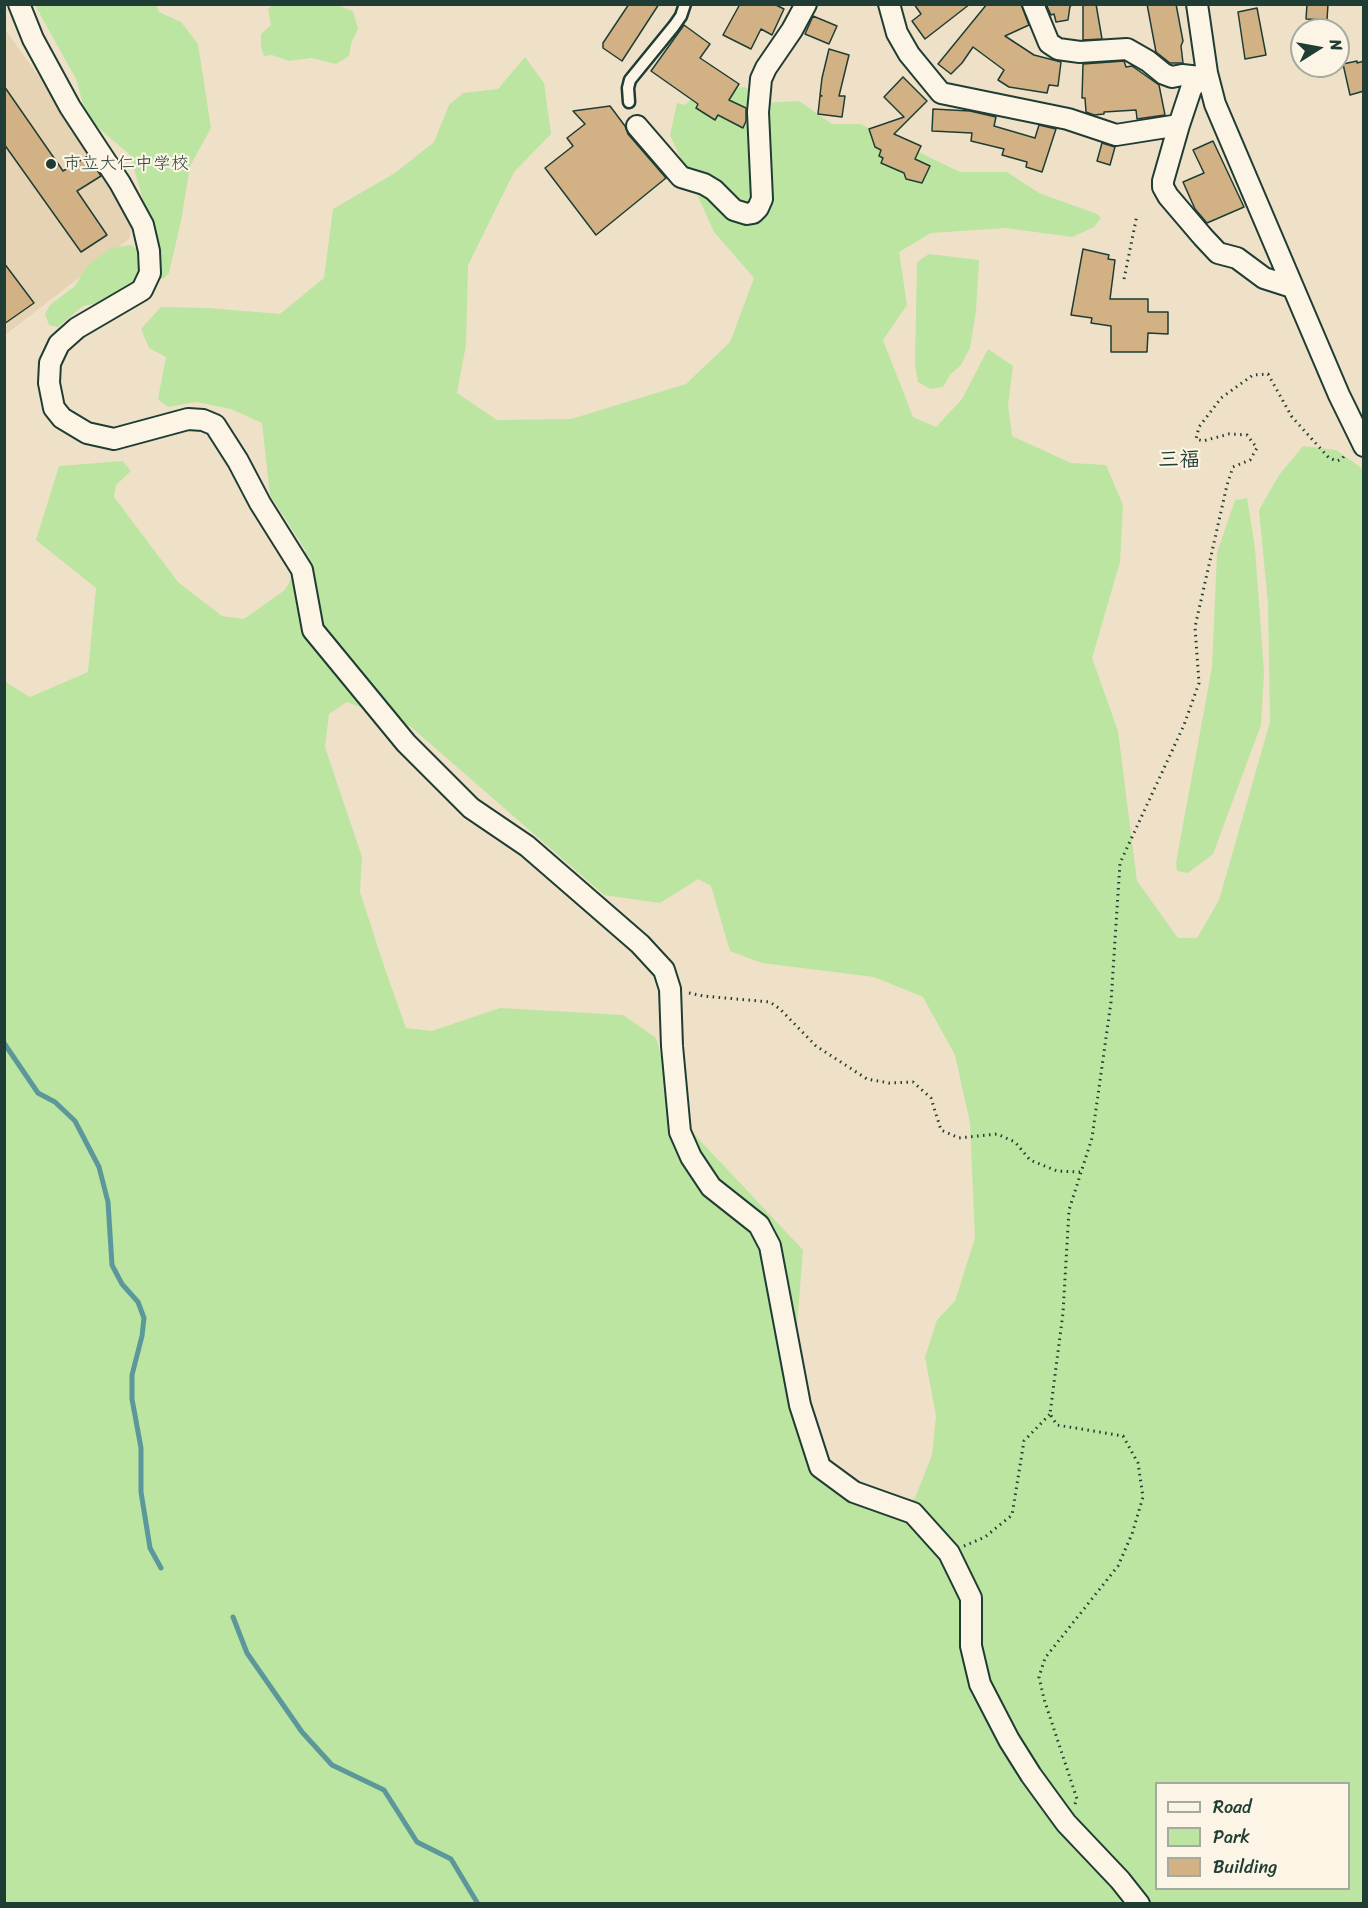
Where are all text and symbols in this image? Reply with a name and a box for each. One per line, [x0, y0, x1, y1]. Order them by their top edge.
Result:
north arrow [1290, 18, 1350, 78]
text: N [1321, 37, 1351, 53]
place label: 市立大仁中学校 [63, 153, 189, 175]
marker: 市立大仁中学校 [44, 157, 58, 171]
district label: 三福 [1158, 448, 1200, 474]
legend [1155, 1782, 1350, 1890]
text: Road [1213, 1791, 1252, 1823]
text: Park [1213, 1821, 1250, 1853]
text: Building [1213, 1851, 1277, 1883]

